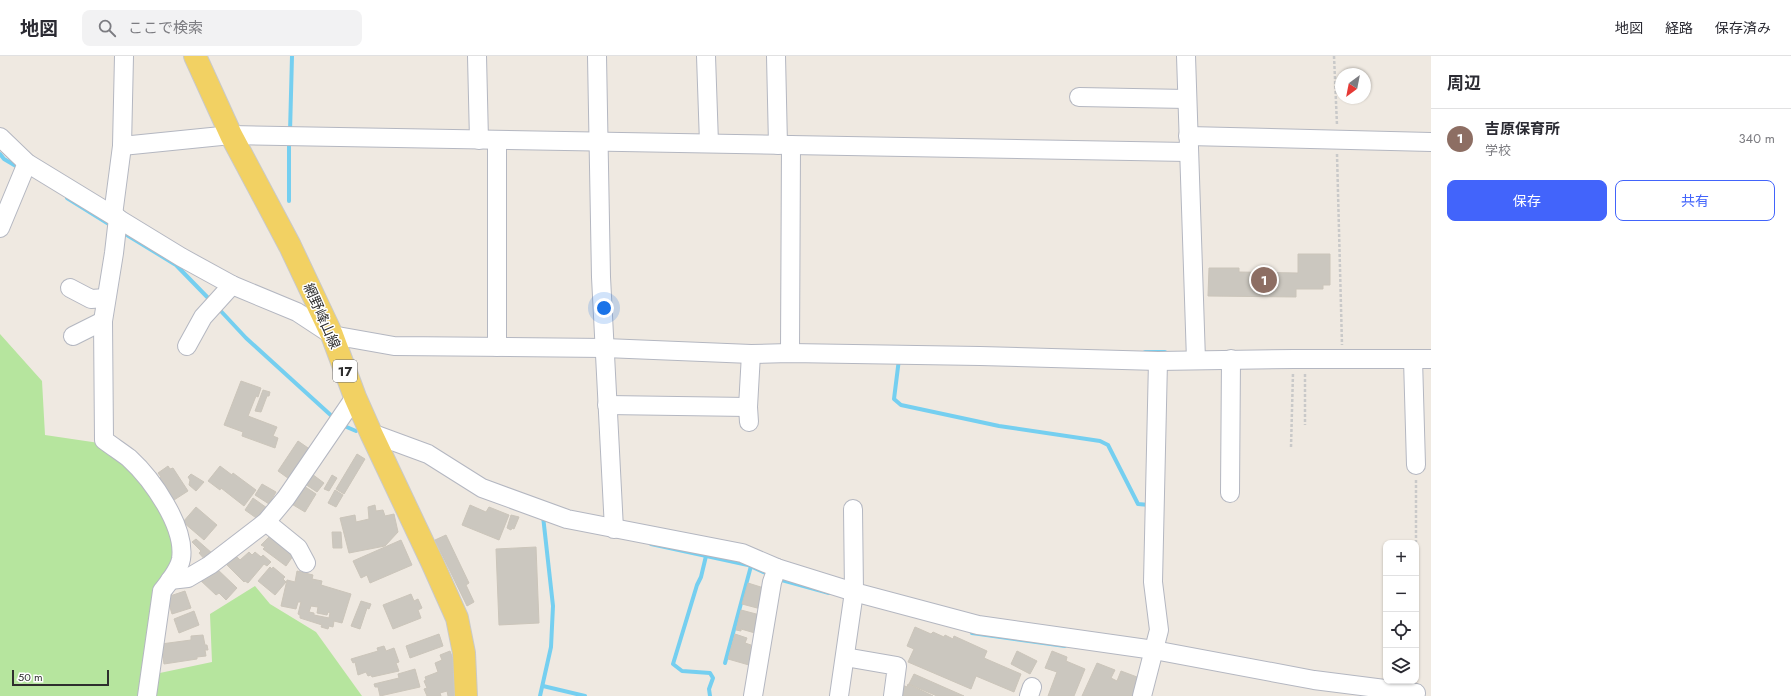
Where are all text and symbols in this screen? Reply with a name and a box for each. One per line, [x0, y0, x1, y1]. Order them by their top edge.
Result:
search box [82, 10, 362, 46]
text: 地図 [20, 15, 58, 42]
icon: search [96, 17, 118, 39]
text: ここで検索 [128, 17, 203, 39]
text: 地図 [1615, 18, 1643, 38]
text: 経路 [1665, 18, 1693, 38]
text: 保存済み [1715, 18, 1771, 38]
north arrow [1335, 68, 1371, 104]
text: 周辺 [1447, 71, 1481, 95]
text: 吉原保育所 [1485, 118, 1560, 140]
text: 1 [1457, 129, 1463, 148]
text: 340 m [1738, 129, 1775, 148]
text: 学校 [1485, 141, 1511, 160]
button: 保存 [1447, 180, 1607, 221]
button: 共有 [1615, 180, 1775, 221]
pin: 1 [1251, 265, 1277, 295]
street label: 網野峰山線 [299, 280, 345, 352]
your location [594, 298, 614, 318]
road number: 17 [333, 360, 357, 382]
map controls [1383, 540, 1419, 684]
button: + [1383, 540, 1419, 576]
button: − [1383, 576, 1419, 612]
button: locate [1383, 612, 1419, 648]
button: layers [1383, 648, 1419, 684]
scale bar [12, 668, 109, 687]
text: 50 m [18, 669, 43, 685]

